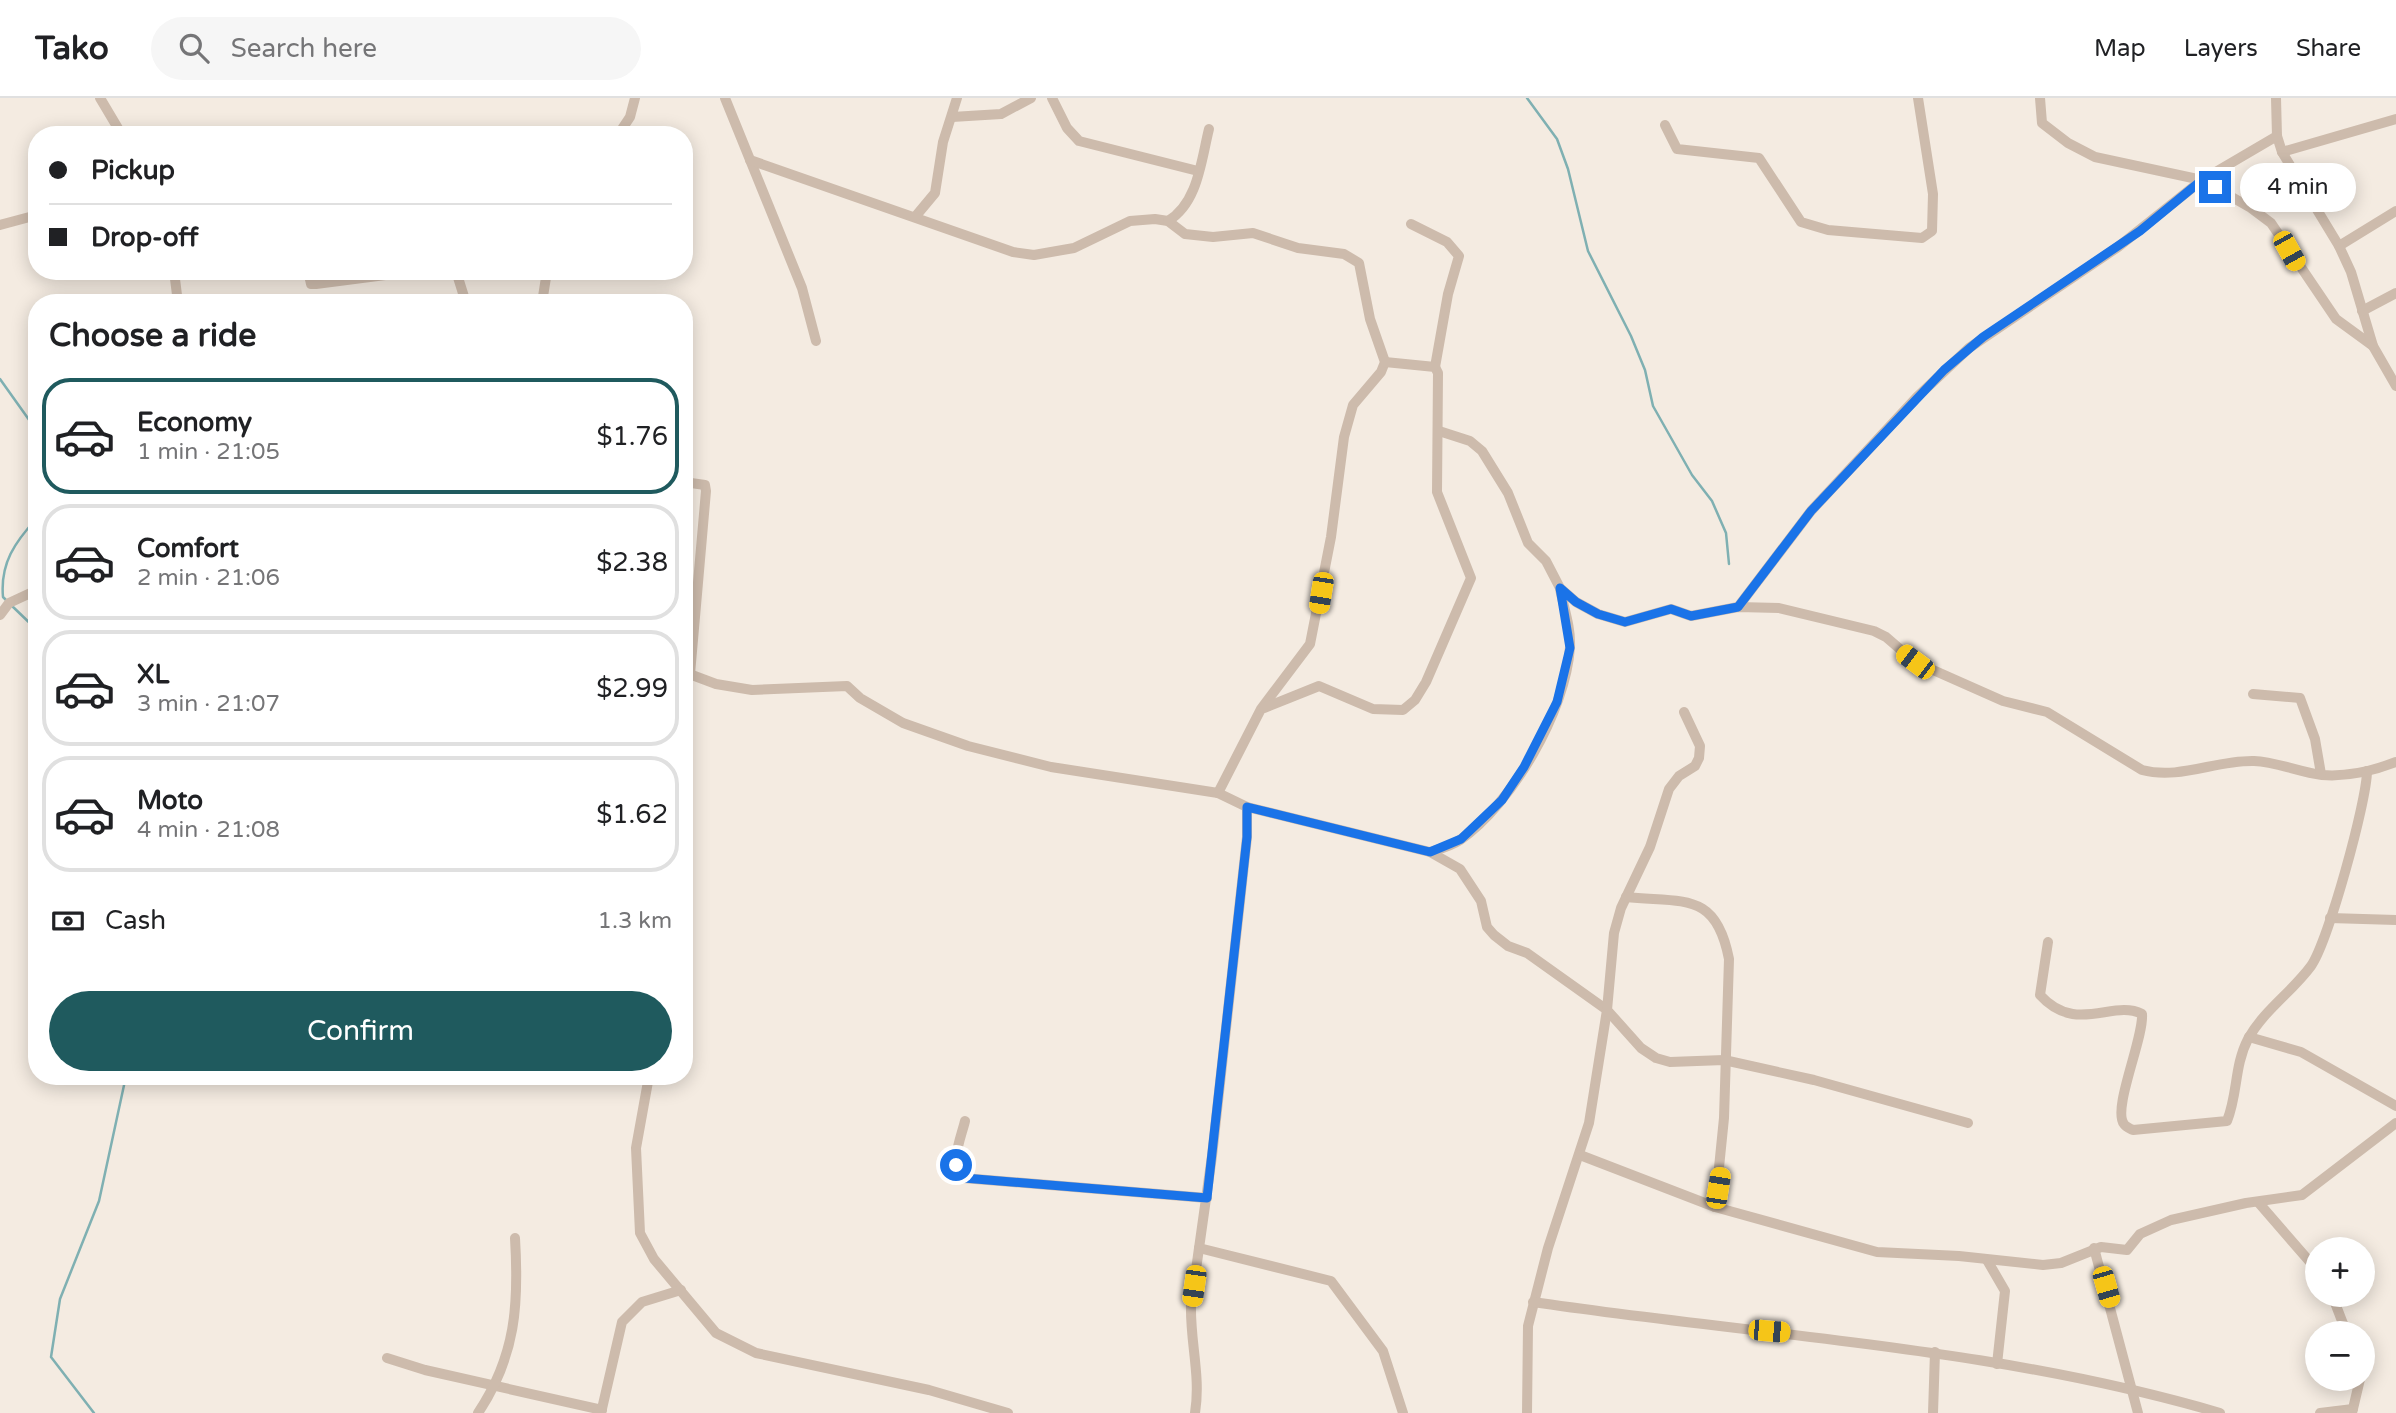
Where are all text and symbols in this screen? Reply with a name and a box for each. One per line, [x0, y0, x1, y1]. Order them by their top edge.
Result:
search box [151, 17, 641, 80]
text: Tako [35, 29, 109, 68]
icon: search [175, 29, 213, 67]
text: Search here [231, 33, 377, 64]
text: Map [2094, 34, 2146, 63]
text: Layers [2184, 34, 2258, 63]
text: Share [2296, 34, 2361, 63]
text: Pickup [91, 155, 175, 186]
callout: 4 min [2240, 162, 2355, 212]
route end [2199, 171, 2231, 203]
text: 4 min [2267, 173, 2329, 201]
text: Drop-off [91, 222, 198, 253]
car [2270, 228, 2309, 274]
text: Choose a ride [49, 317, 256, 355]
icon: car [53, 405, 116, 468]
text: Economy [137, 407, 252, 438]
text: $1.76 [596, 421, 668, 452]
text: 1 min · 21:05 [137, 438, 280, 466]
icon: car [53, 531, 116, 594]
text: Comfort [137, 533, 239, 564]
text: $2.38 [596, 547, 668, 578]
text: 2 min · 21:06 [137, 564, 280, 592]
car [1308, 571, 1335, 615]
car [1892, 641, 1939, 683]
icon: car [53, 657, 116, 720]
text: XL [137, 659, 169, 690]
text: $2.99 [596, 673, 668, 704]
text: 3 min · 21:07 [137, 690, 280, 718]
icon: car [53, 783, 116, 846]
text: Moto [137, 785, 203, 816]
text: $1.62 [596, 799, 668, 830]
text: 4 min · 21:08 [137, 816, 280, 844]
icon: cash [49, 902, 87, 940]
text: Cash [105, 905, 166, 936]
text: 1.3 km [598, 907, 672, 935]
button: Confirm [49, 991, 672, 1071]
route start [940, 1149, 972, 1181]
car [1705, 1166, 1732, 1210]
map controls [2305, 1237, 2375, 1391]
button: + [2305, 1237, 2375, 1307]
car [1181, 1264, 1208, 1308]
car [2091, 1264, 2122, 1310]
car [1748, 1319, 1791, 1343]
button: − [2305, 1321, 2375, 1391]

